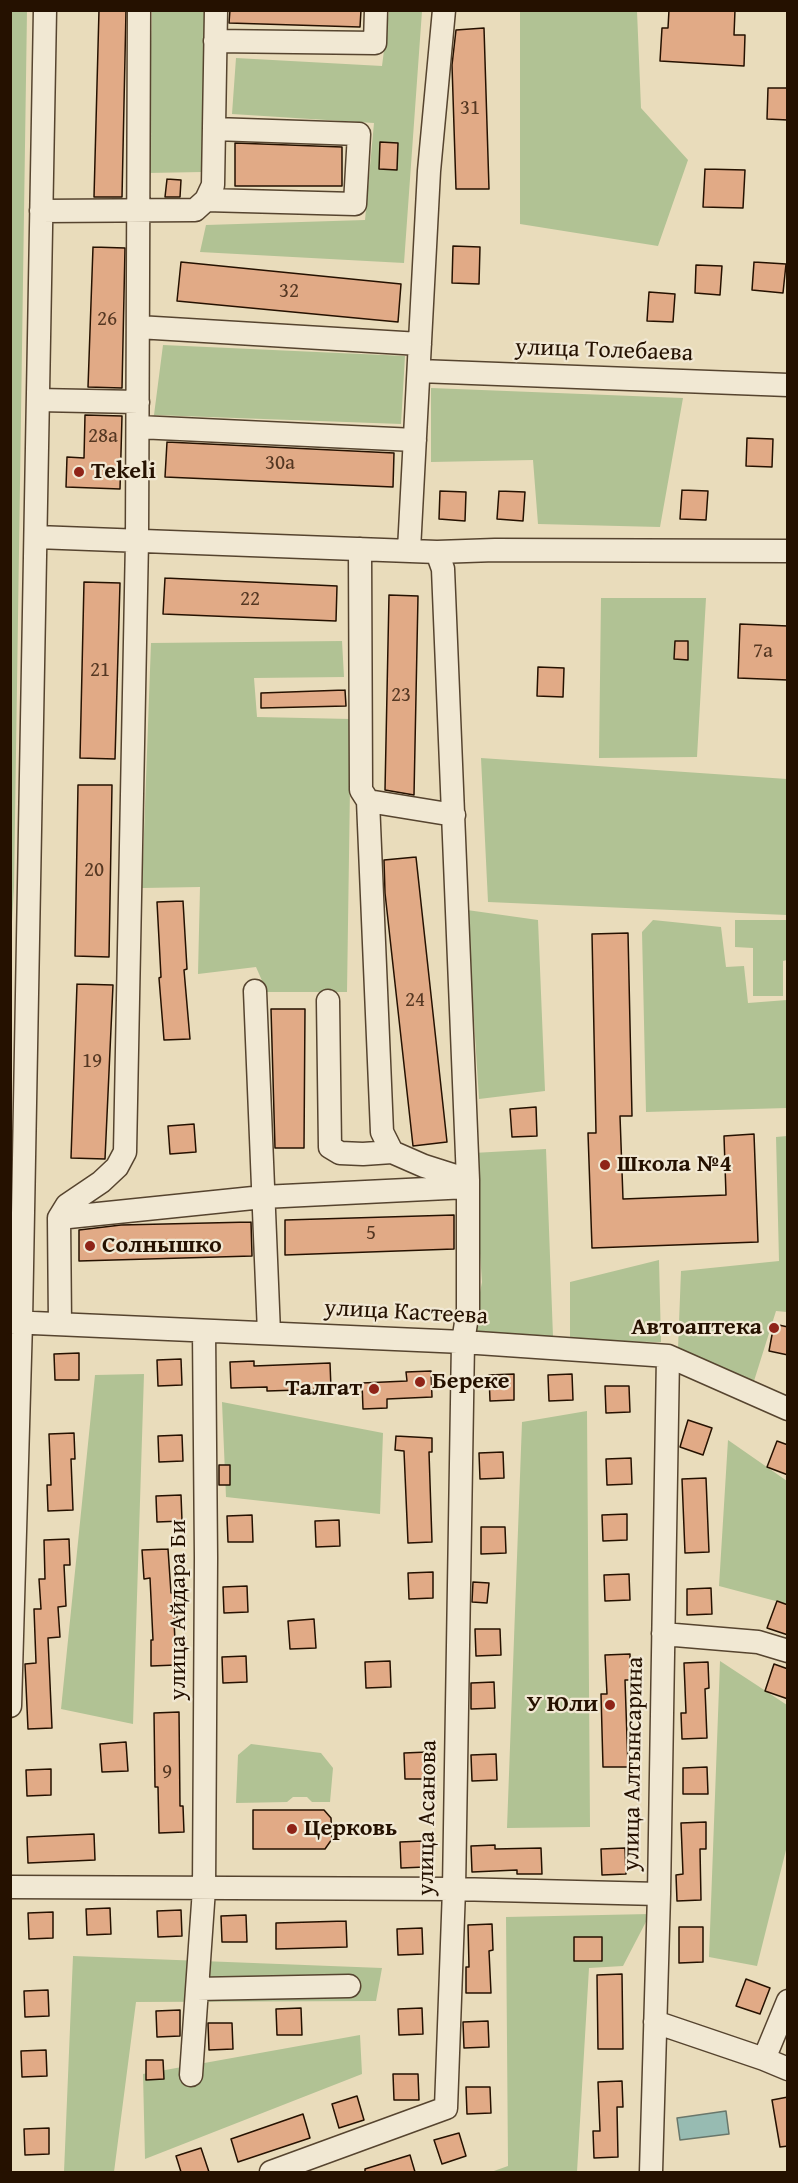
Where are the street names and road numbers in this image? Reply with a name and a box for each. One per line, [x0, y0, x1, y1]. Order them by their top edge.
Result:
street label: улица Толебаева [514, 333, 694, 369]
street label: улица Кастеева [323, 1294, 489, 1332]
street label: улица Айдара Би [165, 1520, 193, 1700]
street label: улица Алтынсарина [618, 1656, 650, 1872]
street label: улица Асанова [412, 1740, 444, 1896]

